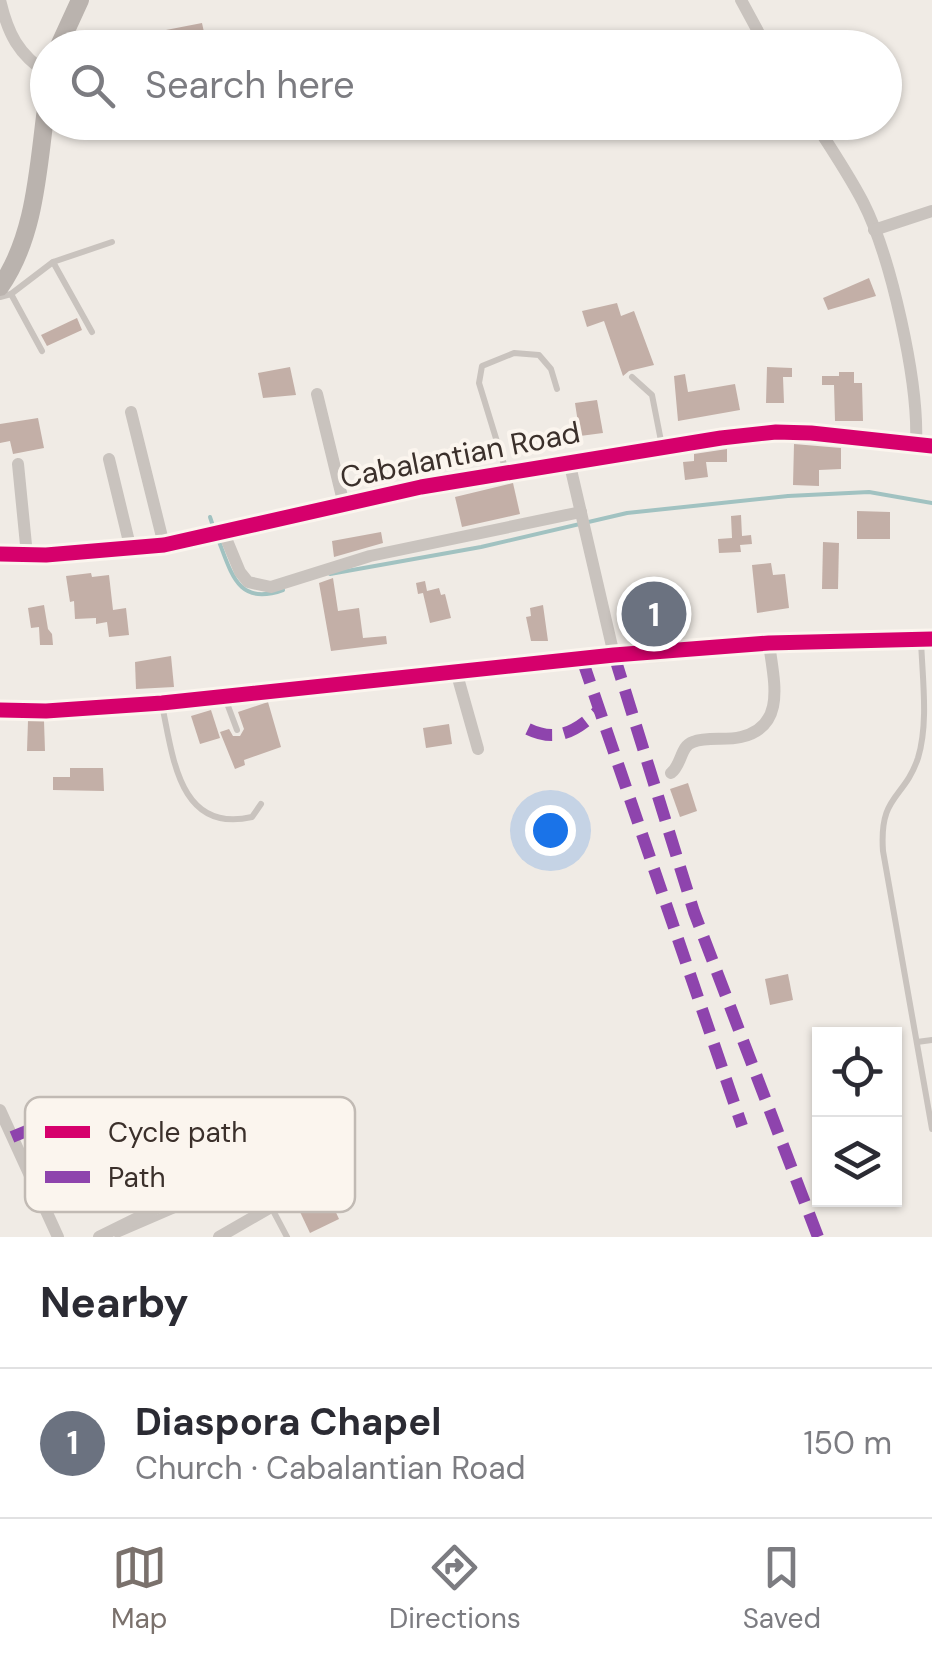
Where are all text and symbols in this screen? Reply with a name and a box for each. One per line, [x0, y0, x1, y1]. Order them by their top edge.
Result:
search box [30, 30, 902, 140]
icon: search [65, 58, 120, 113]
text: Search here [145, 60, 355, 110]
street label: Cabalantian Road [337, 412, 583, 497]
pin: 1 [622, 576, 686, 652]
your location [525, 805, 576, 856]
map controls [812, 1027, 902, 1207]
button: locate [812, 1027, 902, 1117]
legend [25, 1097, 355, 1212]
text: Cycle path [108, 1114, 247, 1151]
button: layers [812, 1117, 902, 1207]
text: Path [108, 1159, 166, 1196]
text: Nearby [40, 1275, 189, 1330]
text: Diaspora Chapel [135, 1397, 441, 1447]
text: 1 [67, 1422, 78, 1464]
text: 150 m [804, 1422, 892, 1464]
text: Church · Cabalantian Road [135, 1447, 526, 1489]
tab: Map [111, 1540, 167, 1637]
tab: Directions [389, 1540, 521, 1637]
tab: Saved [743, 1540, 821, 1637]

